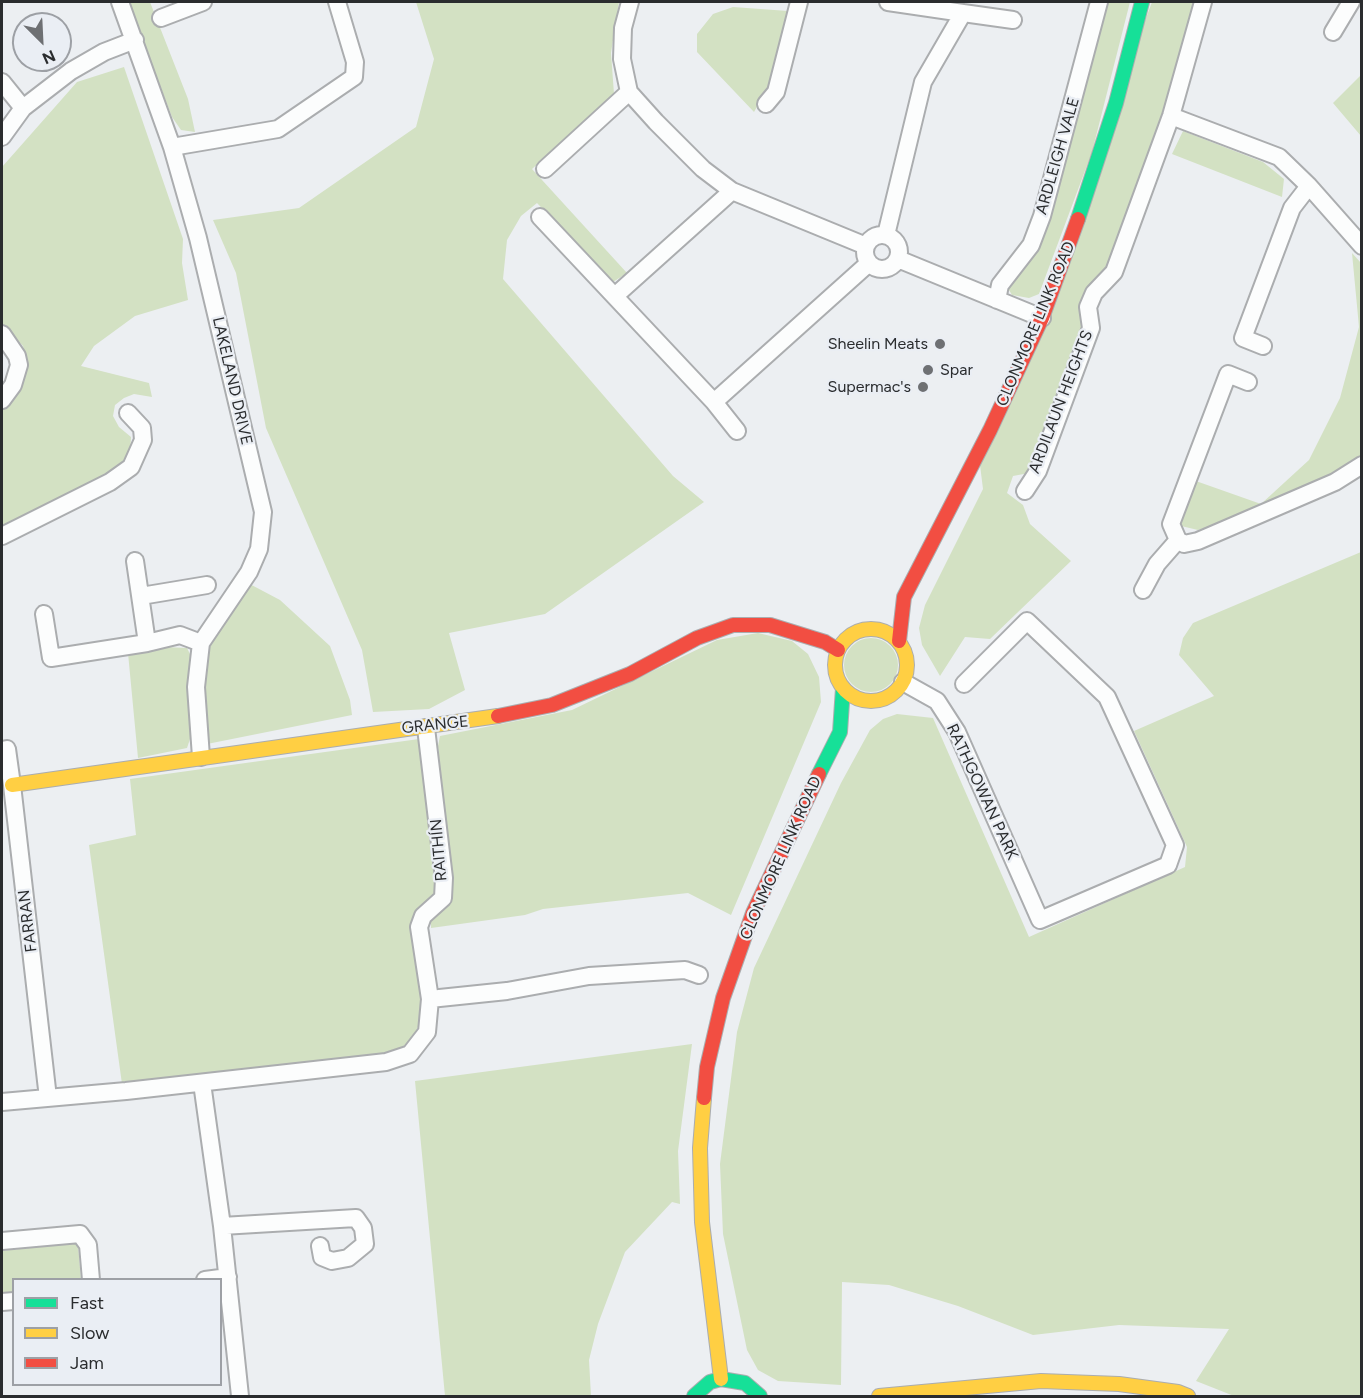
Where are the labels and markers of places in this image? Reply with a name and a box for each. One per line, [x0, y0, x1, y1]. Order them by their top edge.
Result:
place label: Sheelin Meats [828, 334, 928, 354]
marker: Sheelin Meats [933, 337, 947, 351]
place label: Spar [940, 360, 973, 380]
marker: Spar [921, 363, 935, 377]
place label: Supermac's [828, 377, 911, 397]
marker: Supermac's [916, 380, 930, 394]

